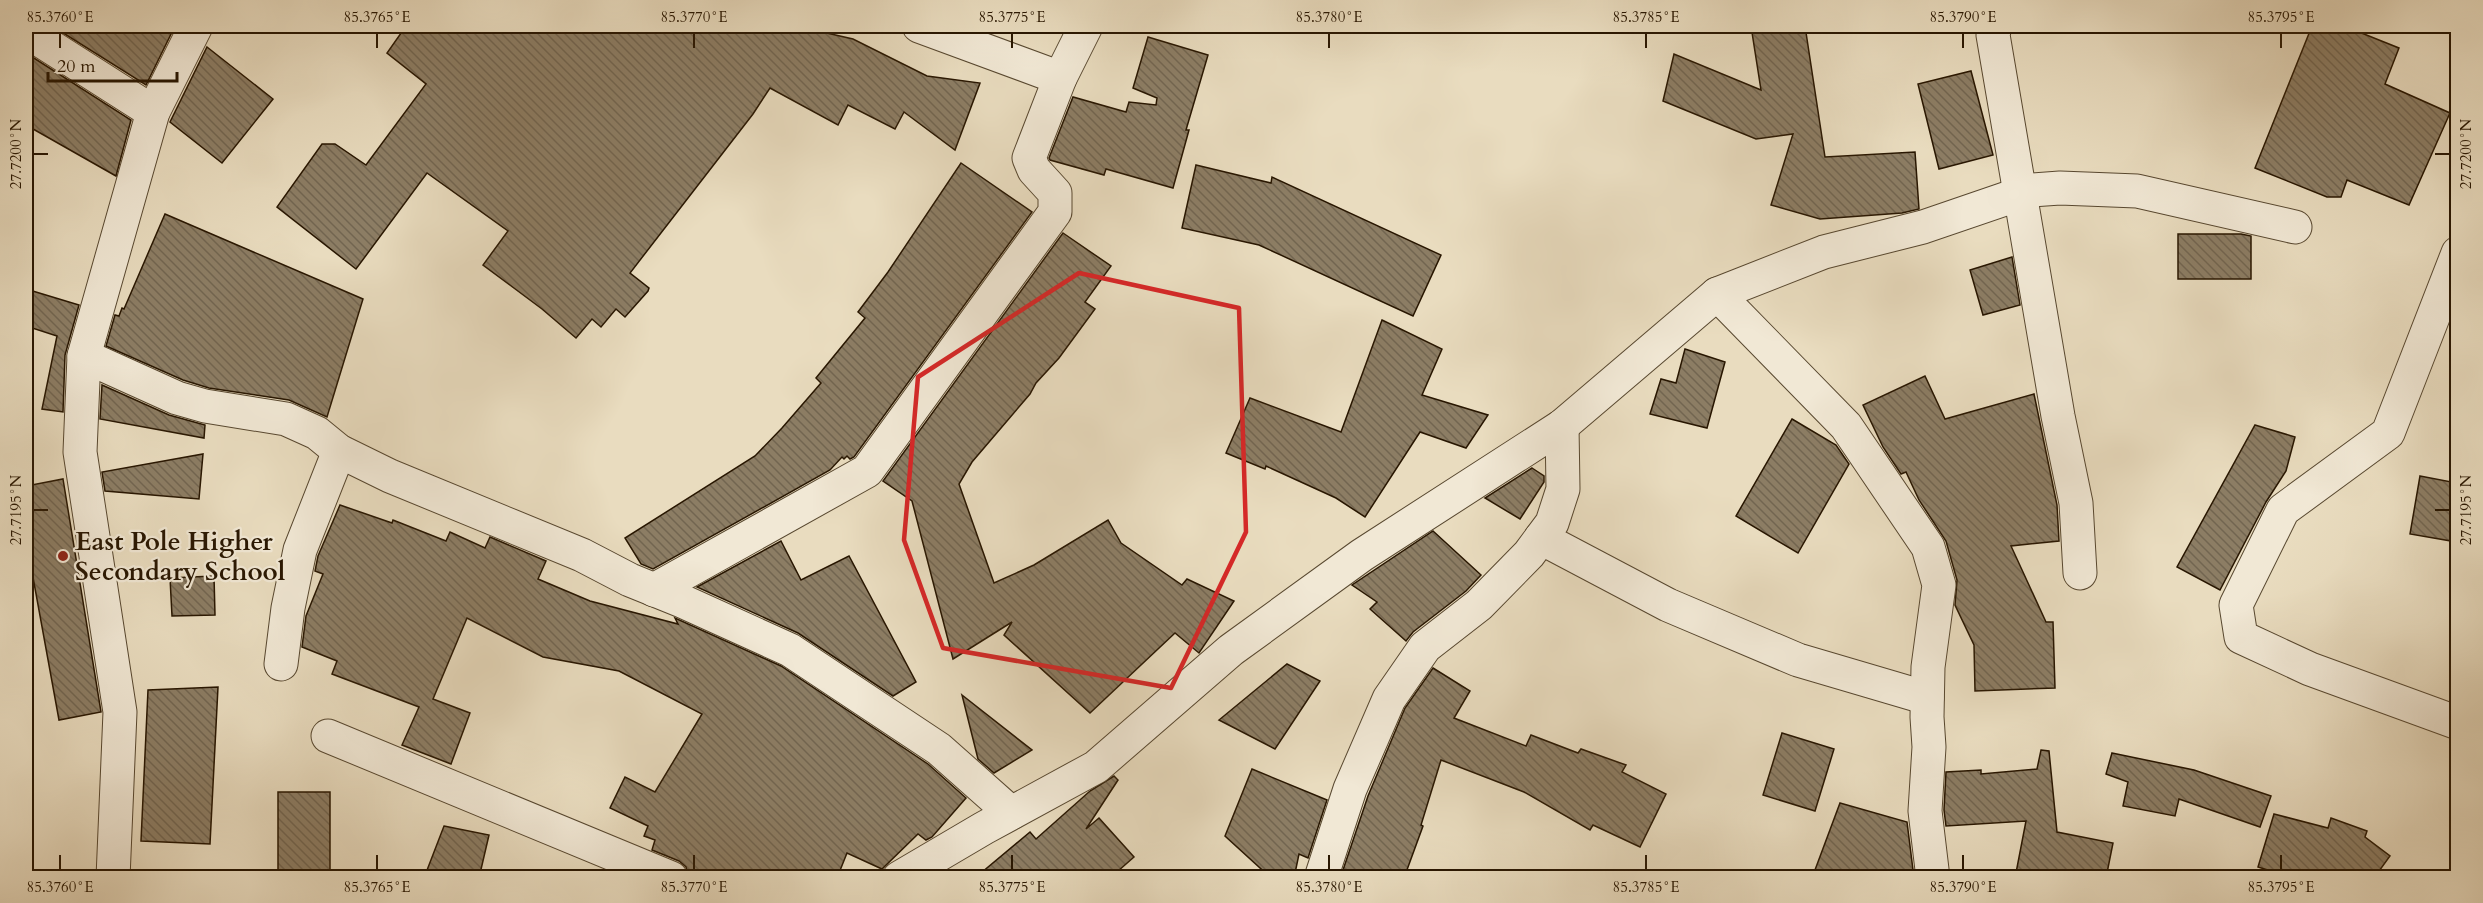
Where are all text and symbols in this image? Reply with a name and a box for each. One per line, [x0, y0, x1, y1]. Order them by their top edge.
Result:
text: 85.3760°E [27, 7, 93, 27]
text: 85.3765°E [344, 7, 410, 27]
text: 85.3770°E [661, 7, 727, 27]
text: 85.3775°E [979, 7, 1045, 27]
text: 85.3780°E [1296, 7, 1362, 27]
text: 85.3785°E [1613, 7, 1679, 27]
text: 85.3790°E [1930, 7, 1996, 27]
text: 85.3795°E [2248, 7, 2314, 27]
scale bar [48, 45, 177, 83]
text: 20 m [57, 54, 96, 79]
text: 27.7200°N [6, 119, 26, 189]
text: 27.7200°N [2456, 119, 2476, 189]
text: 27.7195°N [6, 475, 26, 545]
text: 27.7195°N [2456, 475, 2476, 545]
place label: East Pole Higher Secondary School [75, 524, 286, 589]
marker: East Pole Higher Secondary School [56, 549, 70, 563]
text: 85.3760°E [27, 877, 93, 897]
text: 85.3765°E [344, 877, 410, 897]
text: 85.3770°E [661, 877, 727, 897]
text: 85.3775°E [979, 877, 1045, 897]
text: 85.3780°E [1296, 877, 1362, 897]
text: 85.3785°E [1613, 877, 1679, 897]
text: 85.3790°E [1930, 877, 1996, 897]
text: 85.3795°E [2248, 877, 2314, 897]

